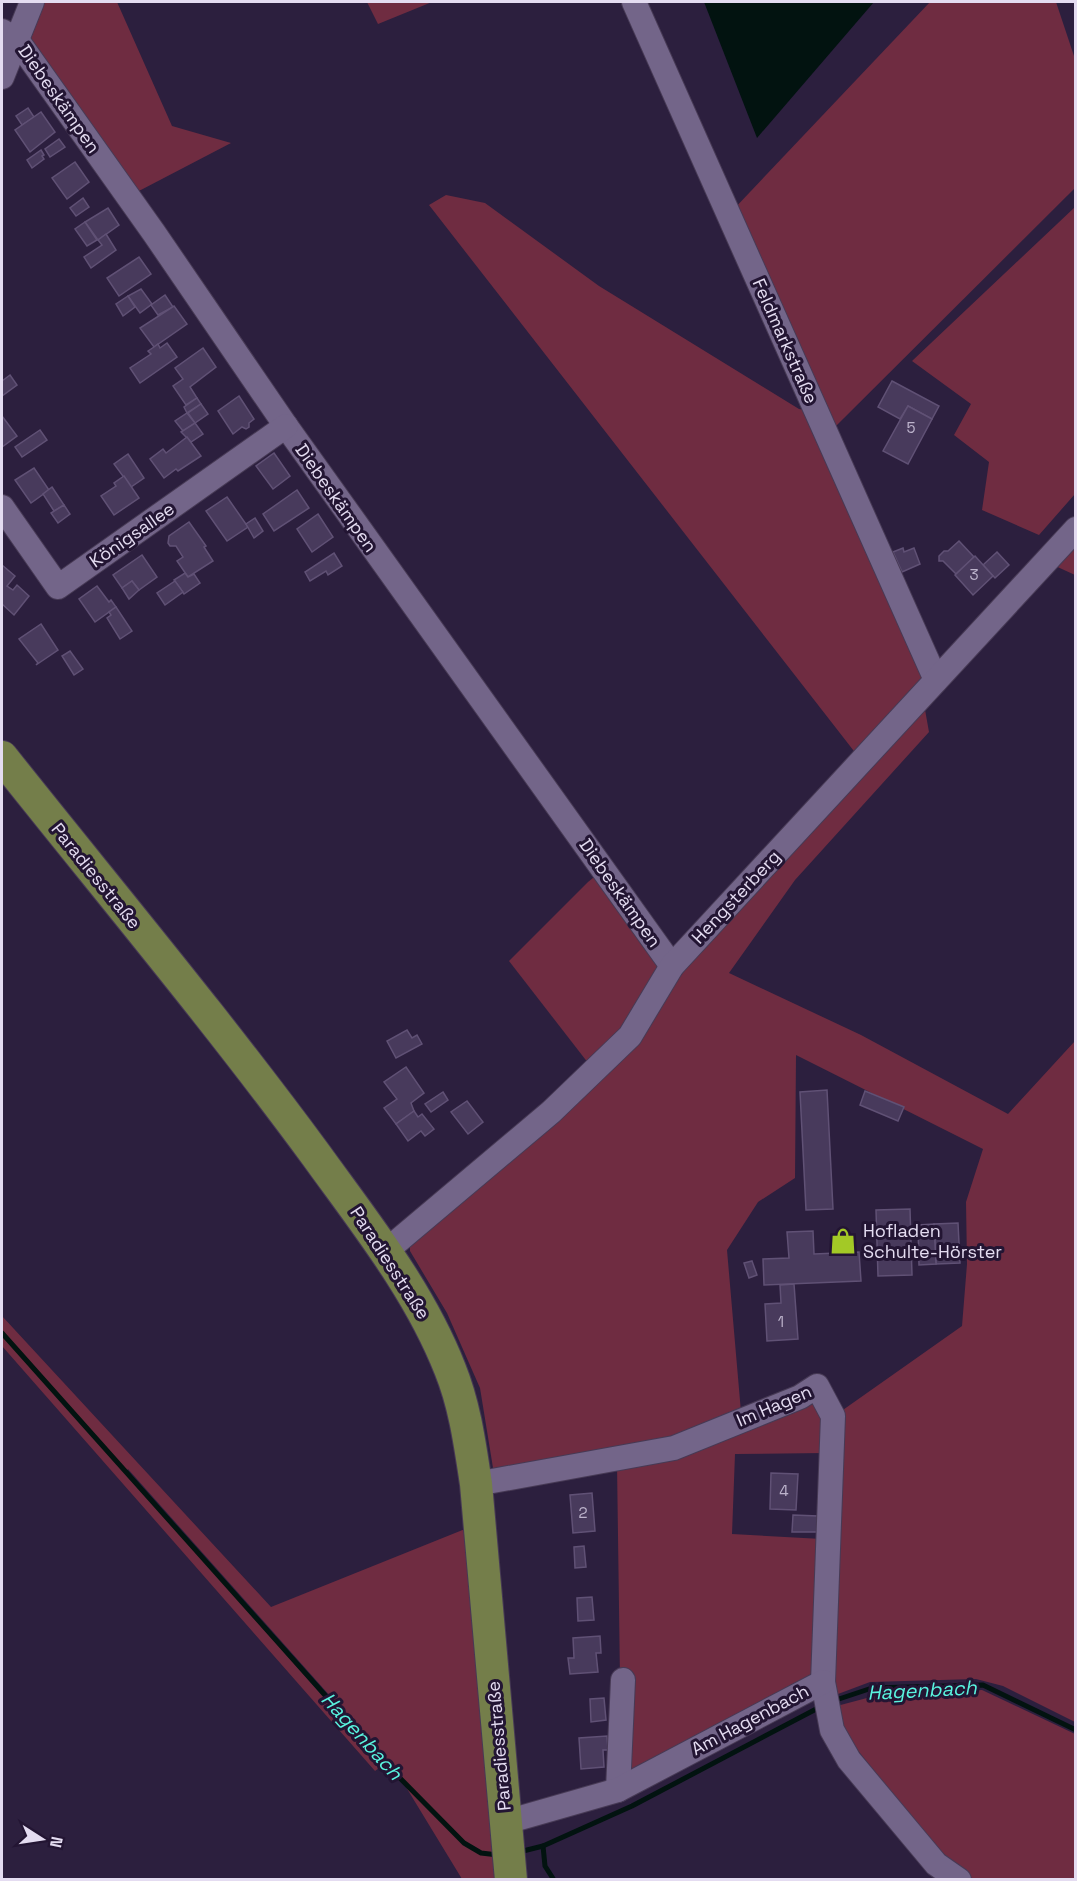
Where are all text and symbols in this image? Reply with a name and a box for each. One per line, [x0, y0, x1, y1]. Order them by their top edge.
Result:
street label: Diebeskämpen [13, 40, 105, 157]
street label: Feldmarkstraße [748, 275, 823, 407]
house number: 5 [907, 418, 916, 437]
street label: Diebeskämpen [290, 439, 382, 556]
street label: Königsallee [85, 497, 179, 572]
house number: 3 [969, 565, 979, 584]
street label: Paradiesstraße [47, 818, 146, 933]
street label: Diebeskämpen [574, 834, 666, 951]
street label: Hengsterberg [686, 845, 785, 948]
street label: Paradiesstraße [345, 1202, 435, 1324]
place label: Hofladen Schulte-Hörster [863, 1219, 1002, 1263]
shop icon: Hofladen Schulte-Hörster [828, 1226, 858, 1256]
house number: 1 [778, 1312, 784, 1331]
street label: Im Hagen [733, 1379, 815, 1432]
house number: 4 [779, 1481, 789, 1500]
house number: 2 [578, 1503, 588, 1522]
water label: Hagenbach [867, 1674, 978, 1706]
street label: Am Hagenbach [687, 1679, 813, 1760]
street label: Paradiesstraße [481, 1680, 516, 1812]
water label: Hagenbach [316, 1687, 409, 1786]
north arrow [12, 1809, 72, 1869]
text: N [45, 1835, 68, 1849]

